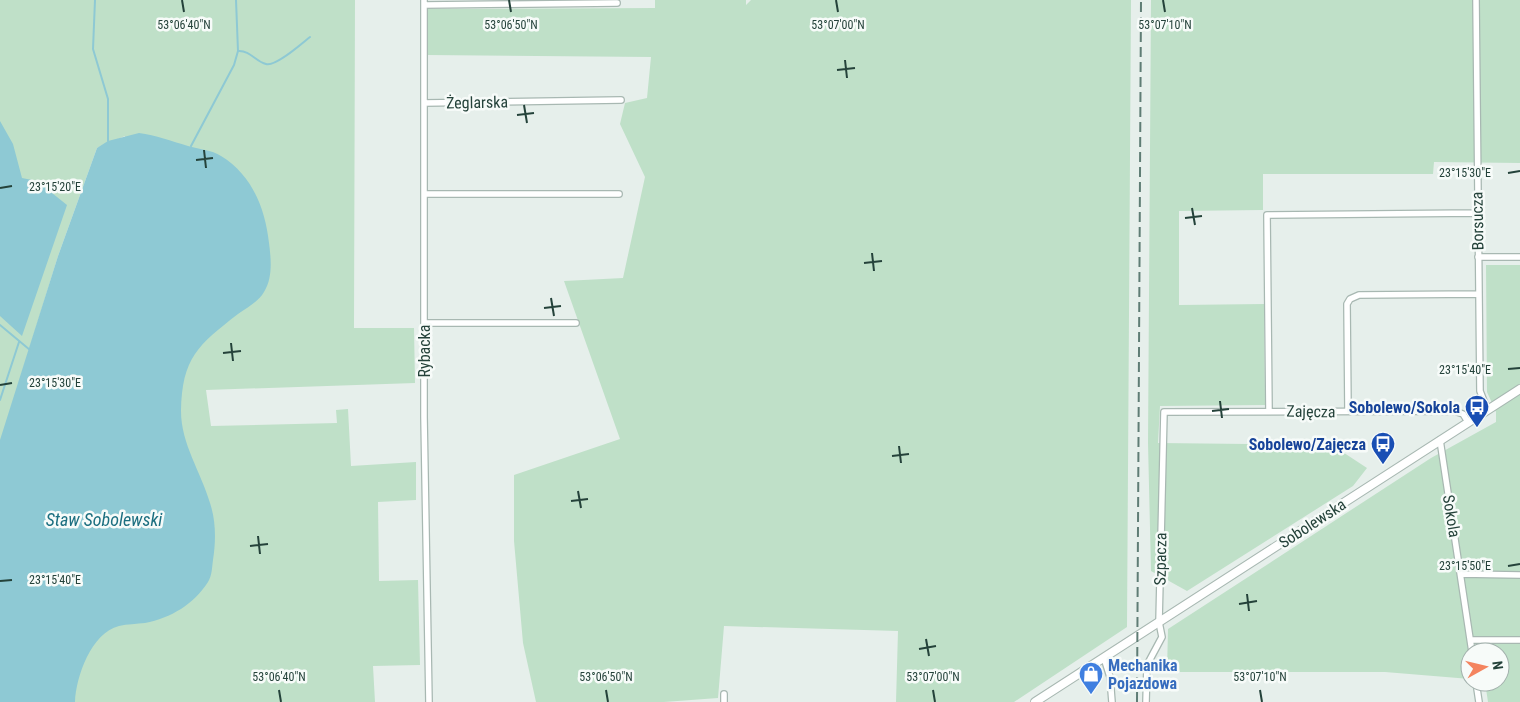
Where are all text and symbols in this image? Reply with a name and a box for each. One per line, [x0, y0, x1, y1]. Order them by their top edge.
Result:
text: 53°06'40"N [157, 18, 211, 32]
text: 53°06'50"N [484, 18, 538, 32]
text: 53°07'00"N [811, 18, 865, 32]
text: 53°07'10"N [1138, 18, 1192, 32]
street label: Żeglarska [446, 92, 508, 113]
text: 23°15'30"E [1439, 166, 1491, 180]
text: 23°15'20"E [29, 180, 81, 194]
street label: Borsucza [1467, 191, 1488, 251]
street label: Rybacka [415, 325, 434, 377]
text: 23°15'40"E [1439, 363, 1491, 377]
text: 23°15'30"E [29, 376, 81, 390]
bus stop icon: Sobolewo/Sokola [1464, 394, 1490, 428]
place label: Sobolewo/Sokola [1349, 398, 1460, 417]
street label: Zajęcza [1286, 402, 1336, 421]
bus stop icon: Sobolewo/Zajęcza [1370, 431, 1396, 465]
place label: Sobolewo/Zajęcza [1249, 435, 1366, 454]
street label: Sokola [1439, 493, 1464, 539]
street label: Sobolewska [1275, 495, 1349, 552]
water label: Staw Sobolewski [46, 509, 163, 530]
street label: Szpacza [1151, 532, 1170, 586]
text: 23°15'50"E [1439, 559, 1491, 573]
text: 23°15'40"E [29, 573, 81, 587]
north arrow [1460, 642, 1510, 692]
place label: Mechanika Pojazdowa [1108, 656, 1178, 693]
text: N [1489, 660, 1506, 671]
shop icon: Mechanika Pojazdowa [1078, 661, 1104, 695]
text: 53°06'40"N [252, 670, 306, 684]
text: 53°06'50"N [579, 670, 633, 684]
text: 53°07'00"N [906, 670, 960, 684]
text: 53°07'10"N [1233, 670, 1287, 684]

